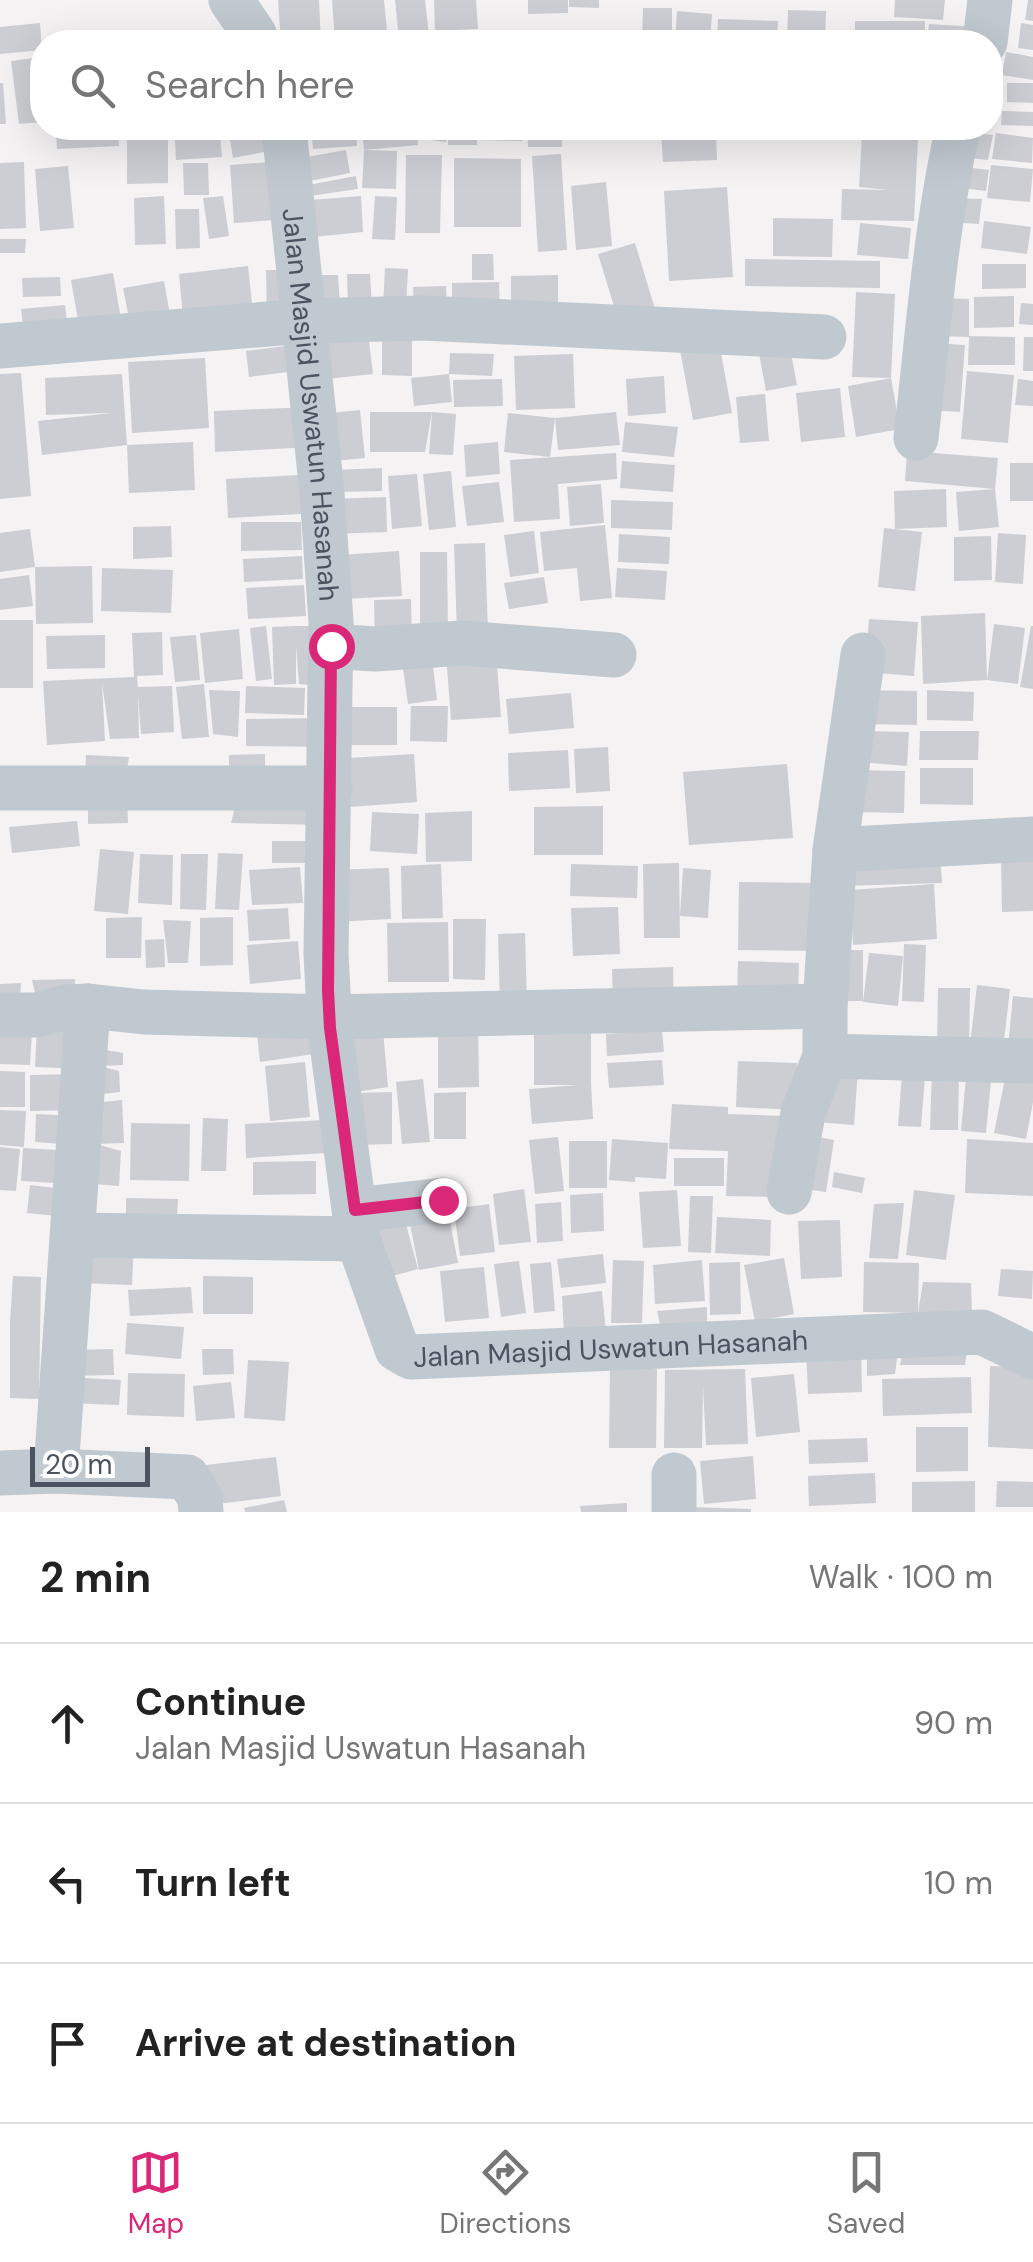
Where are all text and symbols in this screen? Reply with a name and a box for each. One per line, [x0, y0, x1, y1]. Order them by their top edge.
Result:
search box [30, 30, 1003, 140]
icon: search [65, 58, 120, 113]
text: Search here [145, 60, 355, 110]
street label: Jalan Masjid Uswatun Hasanah [274, 206, 348, 603]
route start [309, 624, 355, 670]
route end [421, 1178, 467, 1224]
street label: Jalan Masjid Uswatun Hasanah [413, 1321, 809, 1375]
scale bar [30, 1442, 150, 1486]
text: 20 m [45, 1446, 112, 1483]
text: 2 min [40, 1550, 151, 1605]
text: Walk · 100 m [809, 1556, 993, 1598]
text: Continue [135, 1677, 306, 1727]
icon: ahead [40, 1696, 95, 1751]
text: 90 m [914, 1702, 993, 1744]
text: Jalan Masjid Uswatun Hasanah [135, 1727, 586, 1769]
icon: left [40, 1856, 95, 1911]
text: Turn left [135, 1858, 291, 1908]
text: 10 m [924, 1862, 993, 1904]
icon: arrive [40, 2016, 95, 2071]
text: Arrive at destination [135, 2018, 517, 2068]
tab: Map [128, 2145, 184, 2242]
tab: Directions [440, 2145, 571, 2242]
tab: Saved [827, 2145, 905, 2242]

